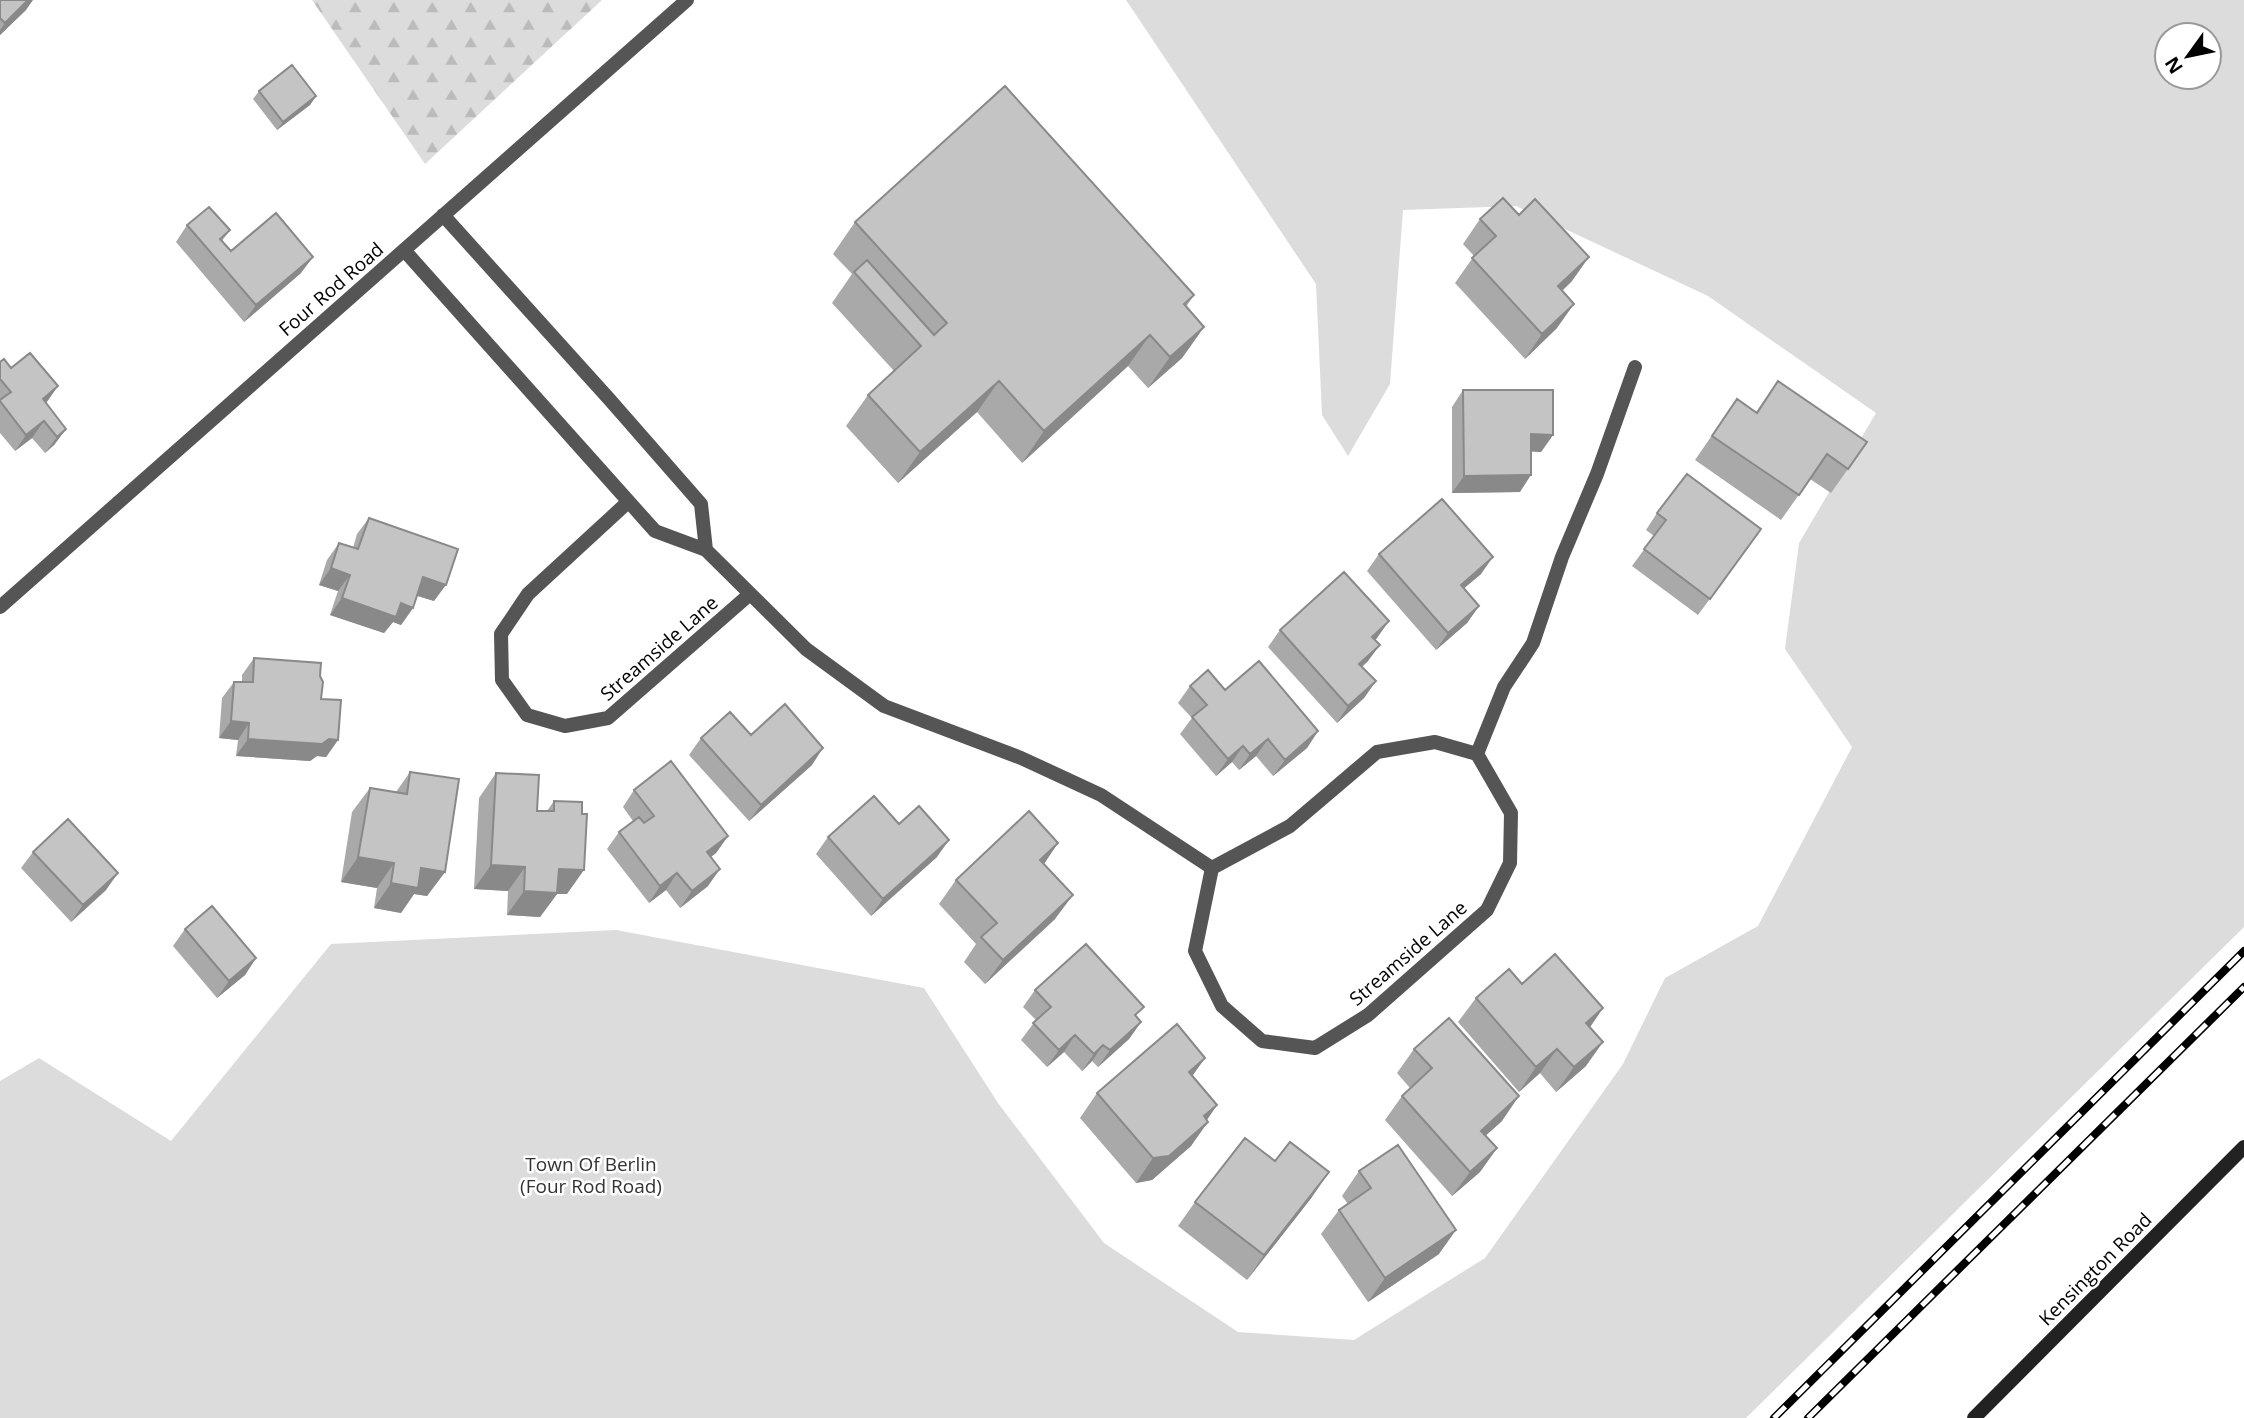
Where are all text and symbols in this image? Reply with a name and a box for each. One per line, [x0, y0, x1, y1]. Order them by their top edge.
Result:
north arrow [2153, 21, 2223, 91]
text: N [2159, 52, 2189, 79]
street label: Four Rod Road [273, 236, 389, 342]
street label: Streamside Lane [595, 590, 723, 706]
street label: Streamside Lane [1344, 895, 1472, 1011]
park label: Town Of Berlin (Four Rod Road) [520, 1151, 662, 1199]
street label: Kensington Road [2033, 1207, 2157, 1331]

